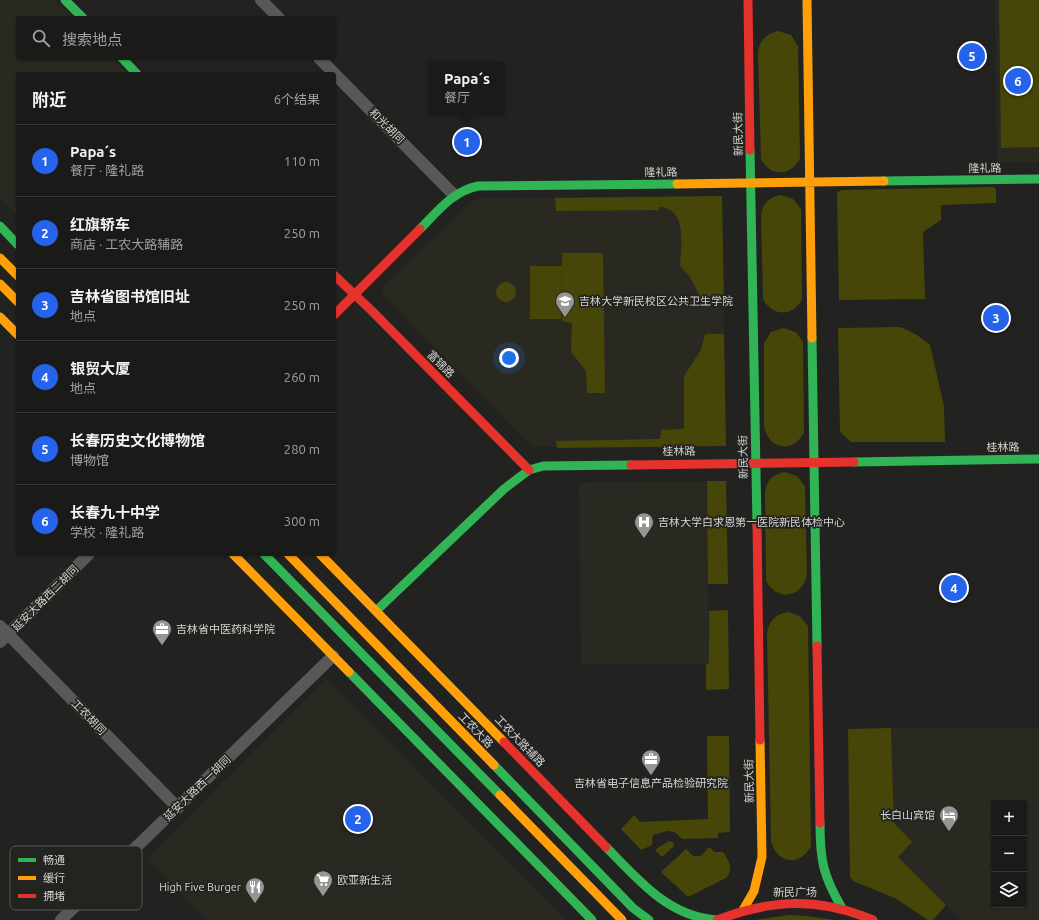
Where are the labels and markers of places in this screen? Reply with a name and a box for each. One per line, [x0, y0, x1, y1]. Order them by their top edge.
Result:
pin: 5 [959, 41, 985, 71]
pin: 6 [1005, 66, 1031, 96]
pin: 1 [454, 127, 480, 157]
school or university icon: 吉林大学新民校区公共卫生学院 [554, 290, 576, 318]
place label: 吉林大学新民校区公共卫生学院 [579, 295, 733, 307]
pin: 3 [983, 303, 1009, 333]
hospital icon: 吉林大学白求恩第一医院新民体检中心 [633, 511, 655, 539]
place label: 吉林大学白求恩第一医院新民体检中心 [658, 516, 845, 528]
pin: 4 [941, 573, 967, 603]
office icon: 吉林省中医药科学院 [151, 618, 173, 646]
place label: 吉林省中医药科学院 [176, 623, 275, 635]
office icon: 吉林省电子信息产品检验研究院 [640, 748, 662, 776]
place label: 吉林省电子信息产品检验研究院 [574, 777, 728, 789]
pin: 2 [345, 804, 371, 834]
hotel icon: 长白山宾馆 [938, 804, 960, 832]
place label: 长白山宾馆 [880, 809, 935, 821]
supermarket icon: 欧亚新生活 [312, 869, 334, 897]
place label: 欧亚新生活 [337, 874, 392, 886]
restaurant icon: High Five Burger [244, 876, 266, 904]
place label: High Five Burger [159, 881, 242, 893]

